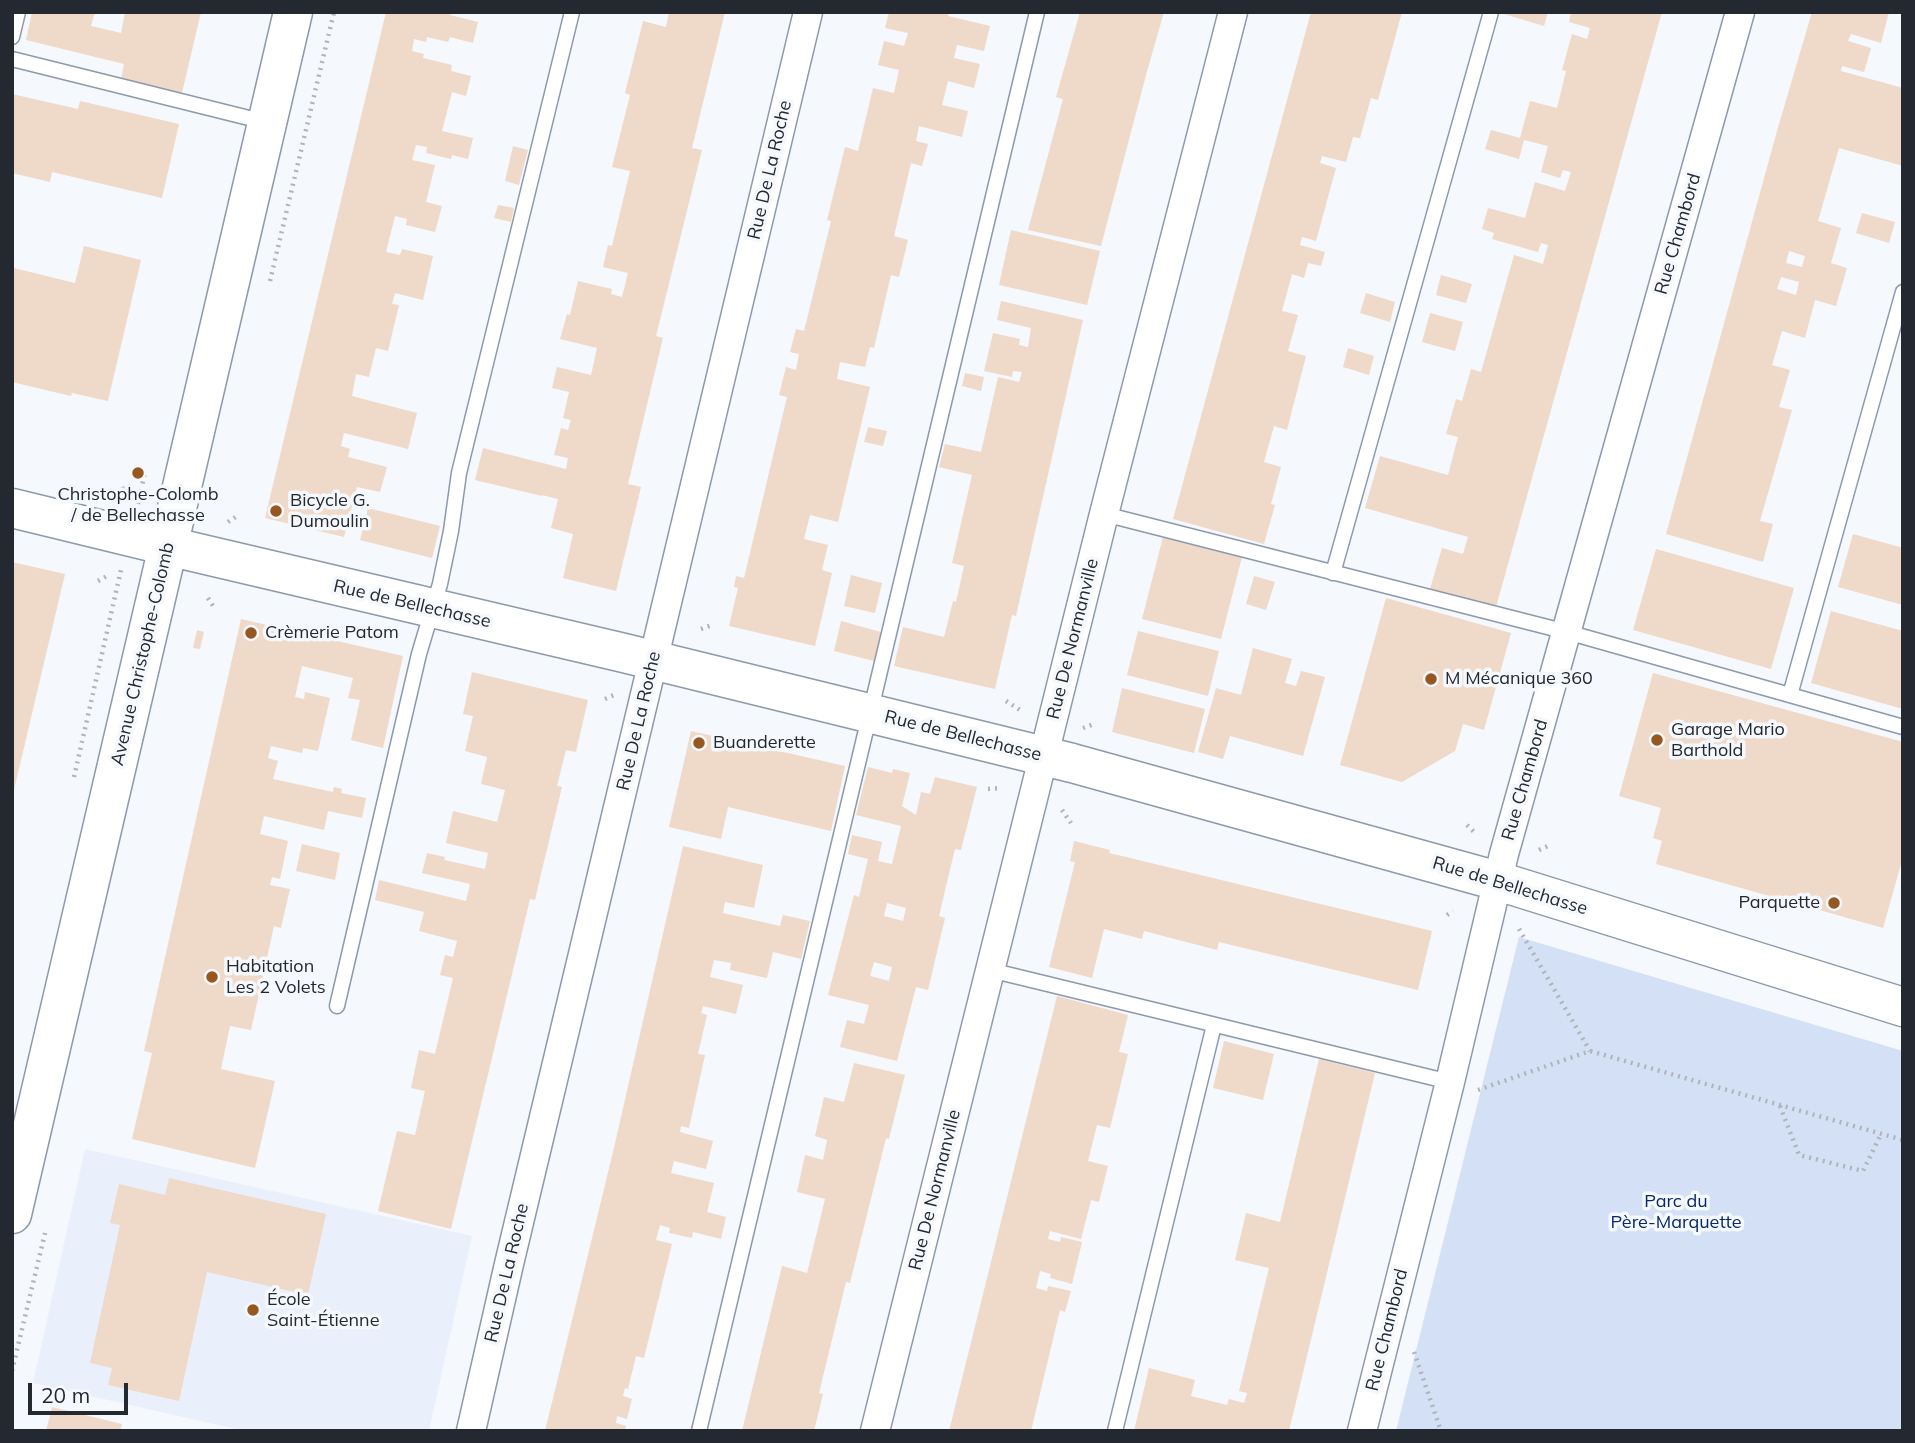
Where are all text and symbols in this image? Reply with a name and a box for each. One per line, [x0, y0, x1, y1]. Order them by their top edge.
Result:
street label: Rue De La Roche [743, 98, 797, 242]
street label: Rue Chambord [1650, 171, 1706, 297]
marker: Christophe-Colomb / de Bellechasse [130, 465, 146, 481]
place label: Christophe-Colomb / de Bellechasse [57, 484, 219, 526]
place label: Bicycle G. Dumoulin [290, 490, 370, 532]
marker: Bicycle G. Dumoulin [268, 503, 284, 519]
street label: Avenue Christophe-Colomb [107, 540, 179, 768]
street label: Rue De Normanville [1043, 556, 1103, 722]
street label: Rue de Bellechasse [331, 575, 493, 633]
place label: Crèmerie Patom [265, 622, 399, 644]
marker: Crèmerie Patom [243, 625, 259, 641]
street label: Rue De La Roche [612, 649, 666, 793]
place label: M Mécanique 360 [1445, 668, 1593, 690]
marker: M Mécanique 360 [1423, 671, 1439, 687]
street label: Rue de Bellechasse [882, 706, 1044, 766]
street label: Rue Chambord [1497, 717, 1553, 843]
place label: Garage Mario Barthold [1671, 719, 1785, 762]
place label: Buanderette [713, 732, 816, 754]
marker: Garage Mario Barthold [1649, 732, 1665, 748]
marker: Buanderette [691, 735, 707, 751]
street label: Rue de Bellechasse [1430, 852, 1590, 920]
place label: Parquette [1738, 892, 1820, 914]
marker: Parquette [1826, 895, 1842, 911]
place label: Habitation Les 2 Volets [226, 956, 326, 998]
marker: Habitation Les 2 Volets [204, 969, 220, 985]
street label: Rue De Normanville [905, 1107, 965, 1273]
park label: Parc du Père-Marquette [1611, 1191, 1741, 1234]
street label: Rue De La Roche [480, 1201, 534, 1345]
street label: Rue Chambord [1361, 1267, 1413, 1393]
place label: École Saint-Étienne [267, 1289, 379, 1332]
marker: École Saint-Étienne [245, 1302, 261, 1318]
scale bar [32, 1370, 131, 1414]
text: 20 m [41, 1382, 90, 1408]

